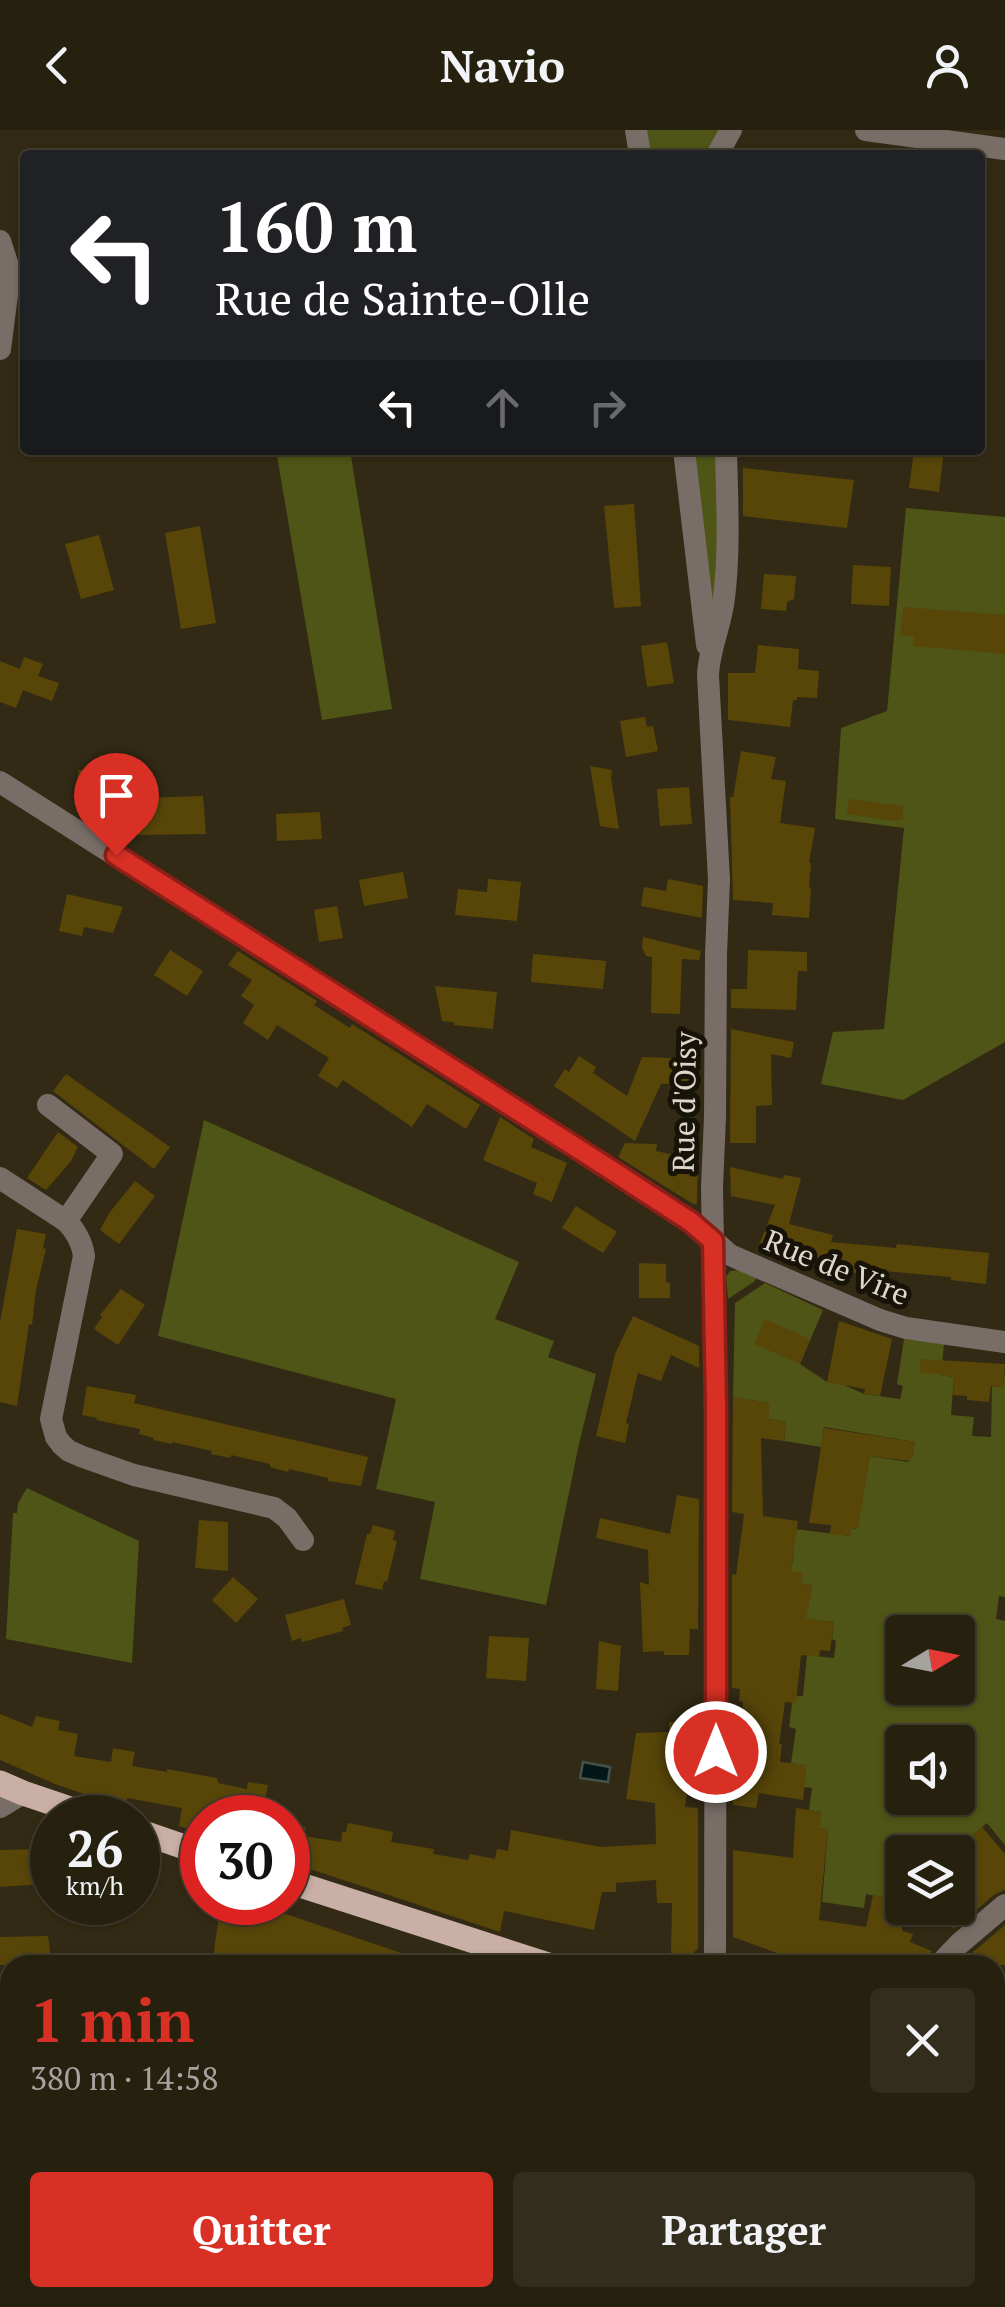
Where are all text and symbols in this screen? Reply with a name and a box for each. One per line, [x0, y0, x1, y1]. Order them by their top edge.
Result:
text: Navio [440, 35, 565, 95]
icon: back [30, 38, 85, 93]
icon: person [920, 38, 975, 93]
text: 160 m [215, 179, 417, 272]
icon: left [50, 190, 180, 320]
text: Rue de Sainte-Olle [215, 268, 590, 328]
icon: left [370, 380, 425, 435]
icon: ahead [475, 380, 530, 435]
icon: right [580, 380, 635, 435]
pin [74, 753, 159, 856]
icon: arrive [89, 768, 144, 823]
street label: Rue d'Oisy [663, 1030, 705, 1173]
street label: Rue de Vire [759, 1220, 915, 1314]
north arrow [885, 1615, 975, 1705]
map controls [885, 1615, 975, 1925]
position arrow [664, 1700, 768, 1804]
button: sound [885, 1725, 975, 1815]
speed limit sign: 30 [180, 1795, 310, 1925]
text: 26 [67, 1815, 123, 1881]
button: layers [885, 1835, 975, 1925]
text: km/h [66, 1869, 124, 1902]
text: 1 min [30, 1980, 194, 2059]
button: close [870, 1988, 975, 2093]
text: 380 m · 14:58 [30, 2057, 218, 2099]
button: Quitter [30, 2172, 493, 2287]
button: Partager [513, 2172, 975, 2287]

